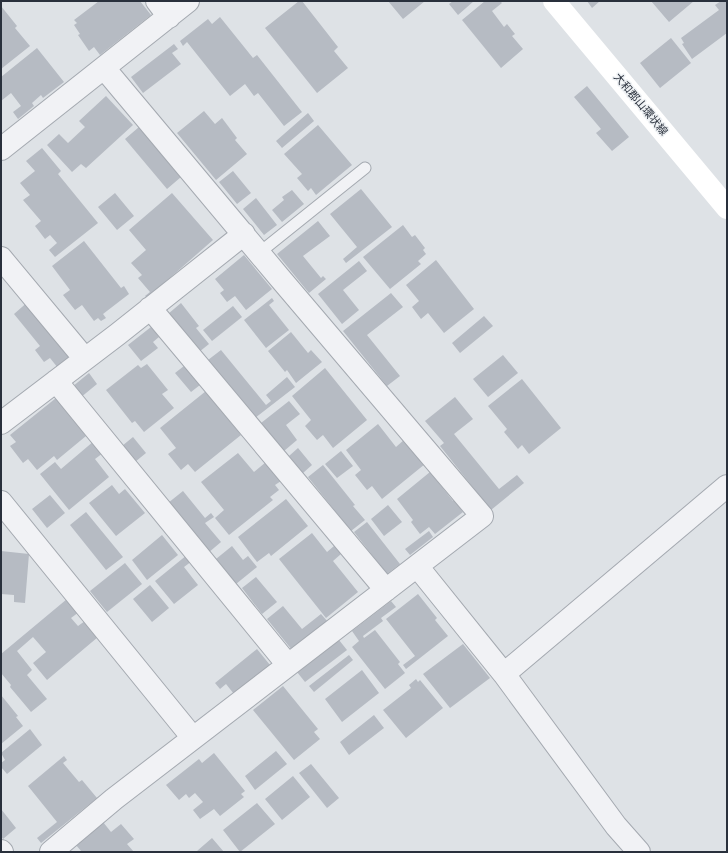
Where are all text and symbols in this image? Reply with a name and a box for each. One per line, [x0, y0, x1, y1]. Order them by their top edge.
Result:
street label: 大和郡山環状線 [612, 71, 670, 137]

